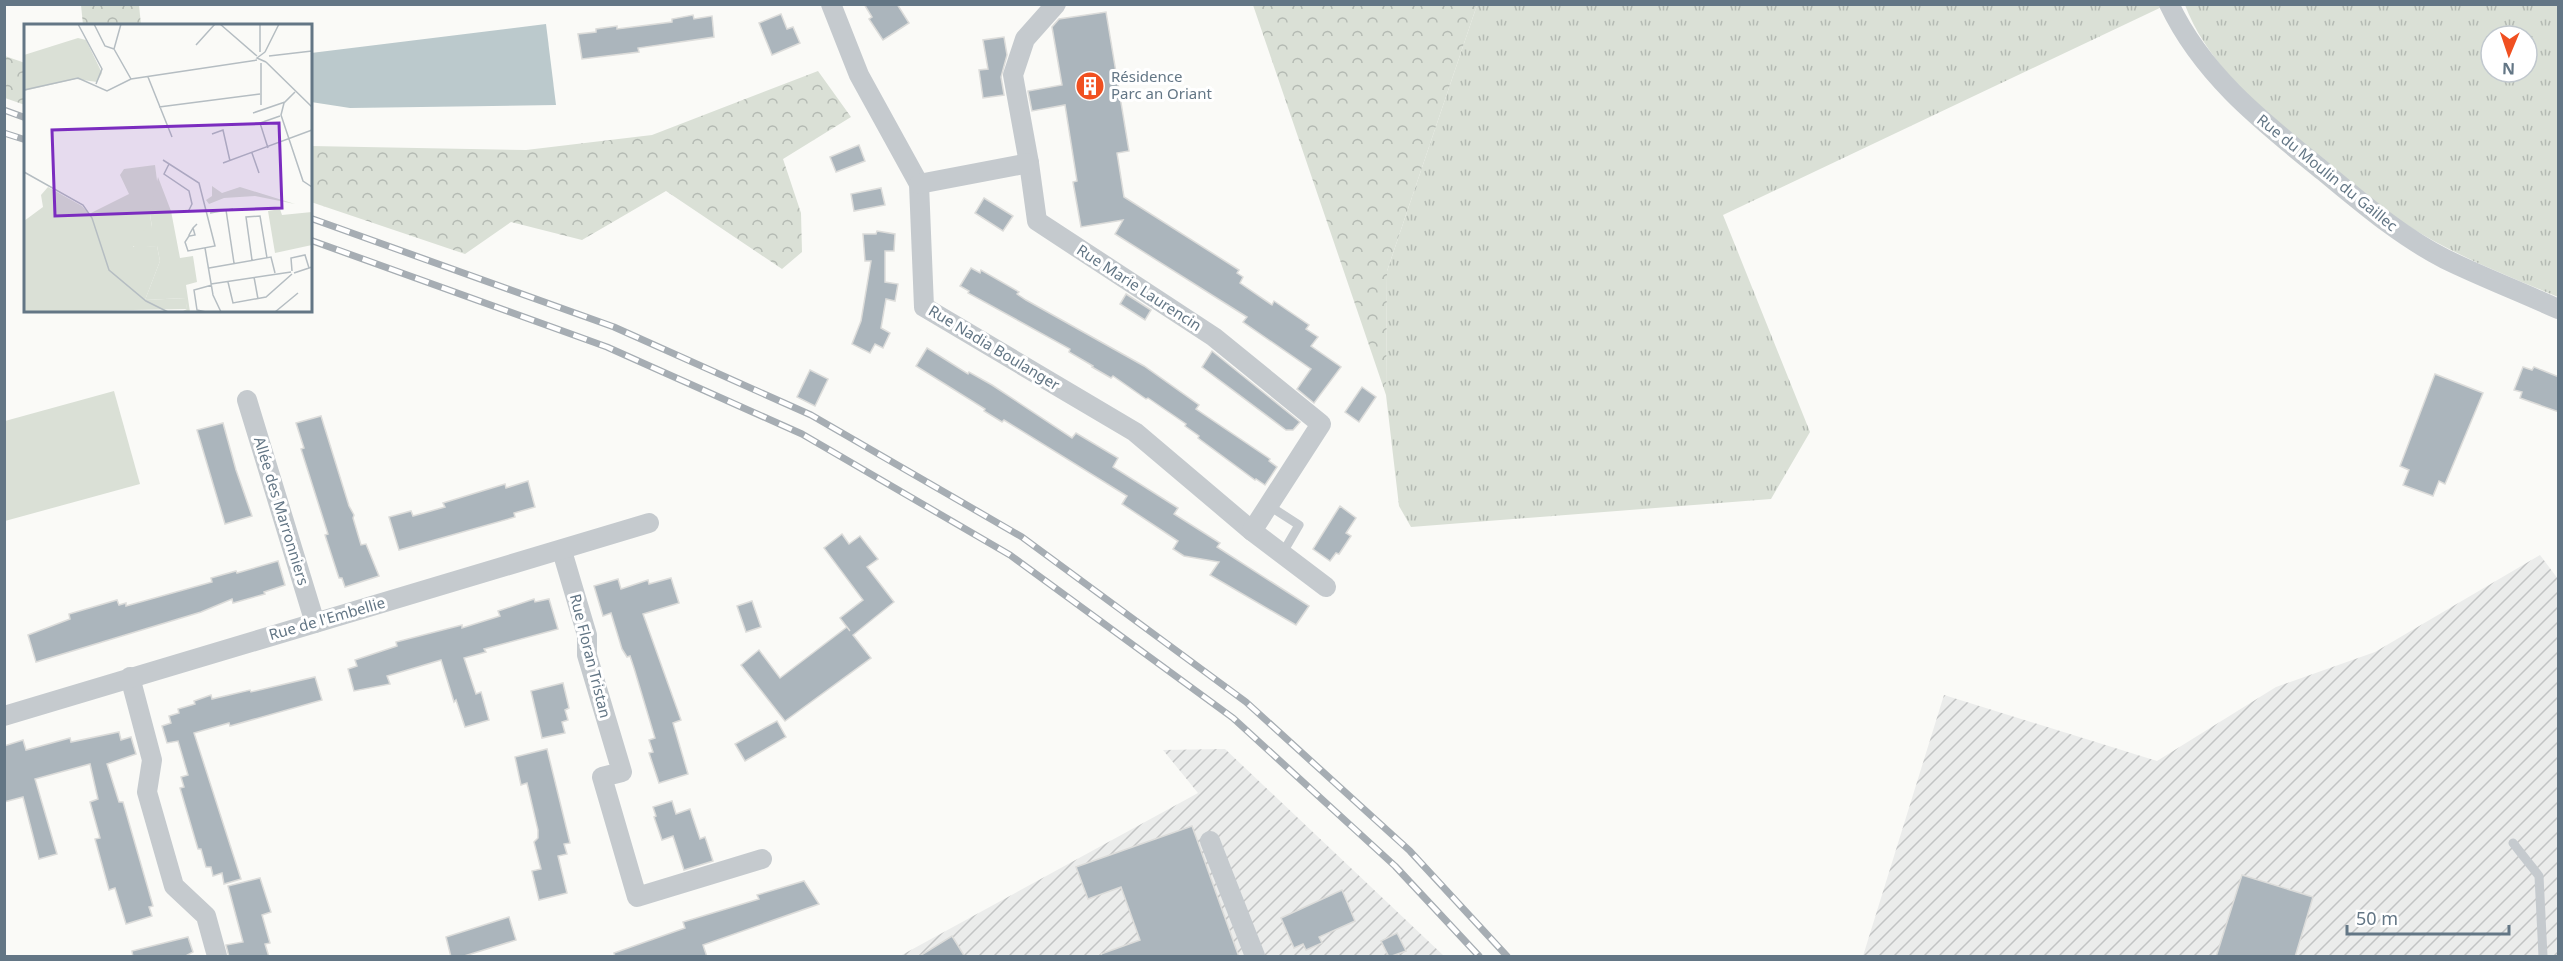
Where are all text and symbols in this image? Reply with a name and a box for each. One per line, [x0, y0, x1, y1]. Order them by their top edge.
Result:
inset map [24, 24, 312, 312]
north arrow [2479, 24, 2539, 84]
text: N [2502, 58, 2515, 80]
place label: Résidence Parc an Oriant [1111, 66, 1213, 103]
building icon: Résidence Parc an Oriant [1074, 70, 1106, 102]
street label: Rue du Moulin du Gaillec [2253, 109, 2402, 235]
street label: Rue Marie Laurencin [1073, 239, 1206, 335]
street label: Rue Nadia Boulanger [925, 300, 1064, 394]
street label: Allée des Marronniers [250, 434, 314, 587]
street label: Rue de l'Embellie [266, 592, 387, 644]
street label: Rue Floran Tristan [566, 592, 616, 720]
scale bar [2347, 898, 2509, 936]
text: 50 m [2356, 906, 2398, 930]

